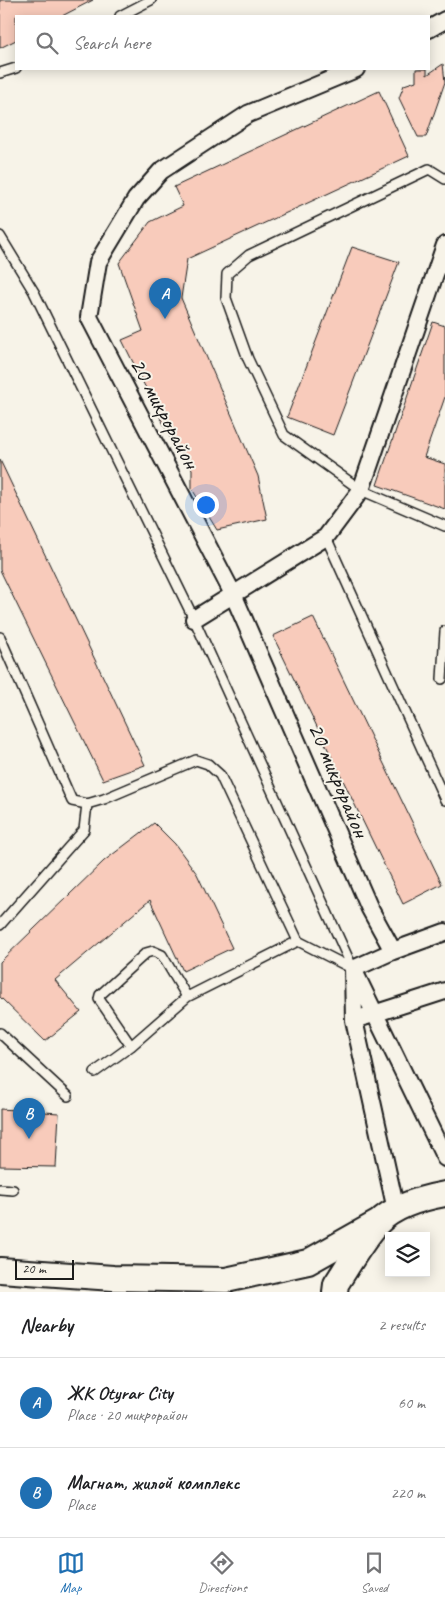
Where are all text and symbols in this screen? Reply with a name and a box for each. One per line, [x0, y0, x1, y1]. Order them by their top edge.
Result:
search box [15, 15, 430, 70]
icon: search [33, 29, 61, 57]
text: Search here [73, 31, 150, 55]
pin: A [149, 278, 181, 319]
street label: 20 микрорайон [123, 352, 208, 476]
your location [193, 492, 219, 518]
street label: 20 микрорайон [301, 718, 377, 844]
pin: B [13, 1098, 45, 1139]
map controls [385, 1232, 430, 1277]
button: layers [385, 1232, 430, 1277]
scale bar [15, 1257, 74, 1280]
text: 20 m [22, 1260, 46, 1277]
text: Nearby [20, 1312, 73, 1338]
text: 2 results [378, 1315, 425, 1335]
text: ЖК Otyrar City [67, 1381, 173, 1405]
text: A [32, 1393, 40, 1413]
text: 60 m [398, 1393, 425, 1413]
text: Place · 20 микрорайон [67, 1405, 187, 1425]
text: Магнат, жилой комплекс [67, 1471, 240, 1495]
text: B [32, 1483, 40, 1503]
text: 220 m [391, 1483, 425, 1503]
text: Place [67, 1495, 95, 1515]
tab: Map [57, 1549, 85, 1596]
tab: Directions [198, 1549, 247, 1596]
tab: Saved [360, 1549, 388, 1596]

